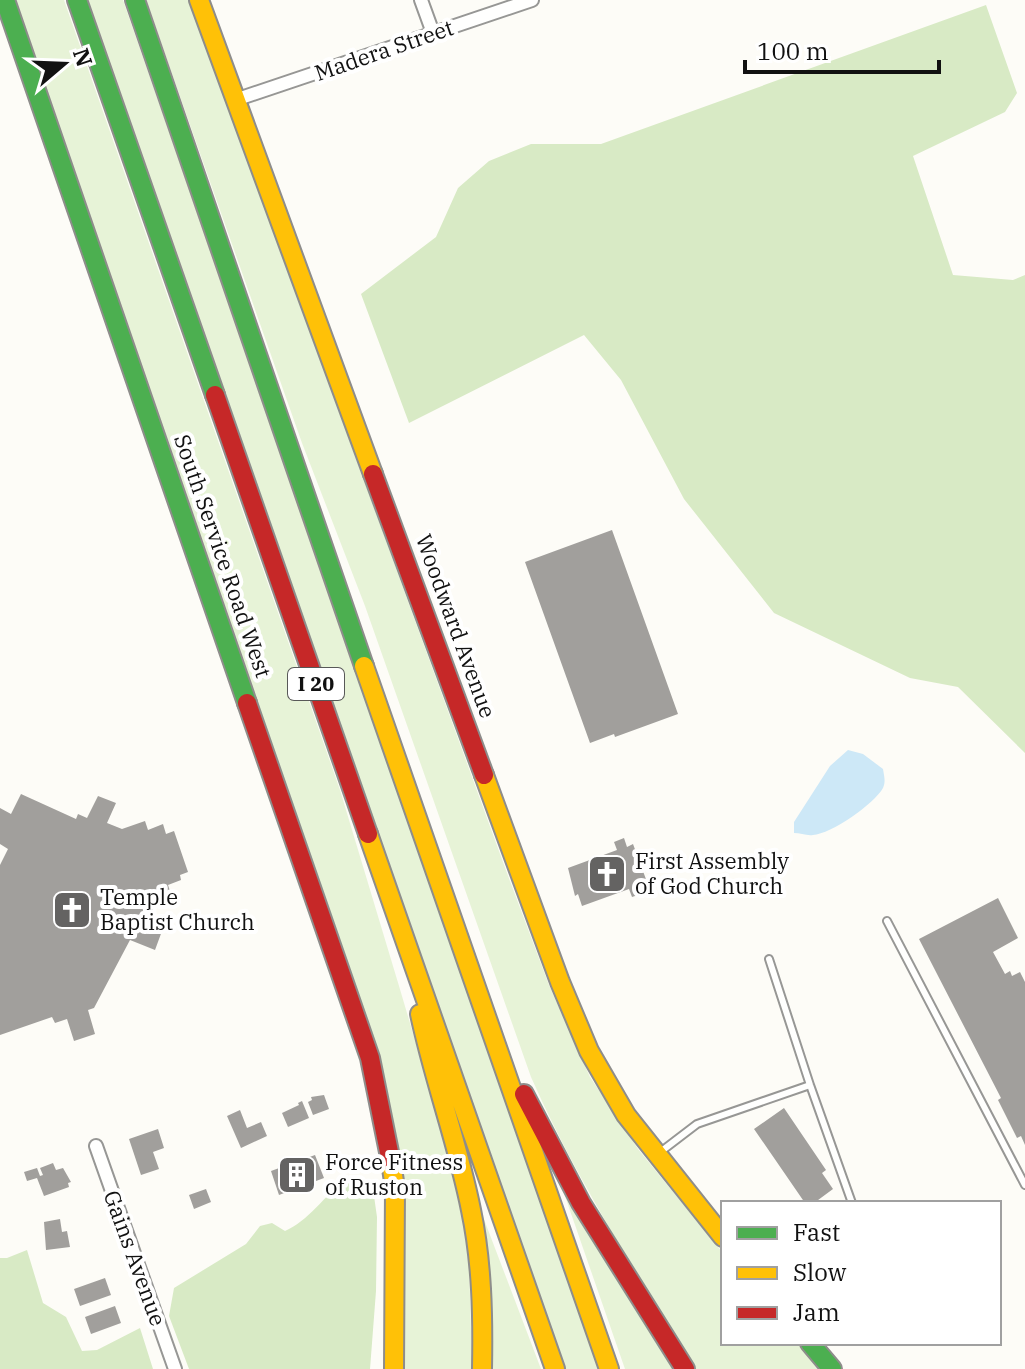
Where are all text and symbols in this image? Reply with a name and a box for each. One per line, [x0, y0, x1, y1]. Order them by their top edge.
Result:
street label: Madera Street [311, 12, 457, 87]
north arrow [24, 24, 104, 104]
scale bar [745, 24, 939, 74]
text: 100 m [757, 35, 829, 67]
text: N [67, 44, 100, 70]
street label: South Service Road West [168, 430, 279, 682]
street label: Woodward Avenue [410, 530, 503, 722]
road number: I 20 [288, 668, 344, 700]
place label: First Assembly of God Church [635, 846, 789, 900]
church icon: First Assembly of God Church [586, 853, 628, 895]
place label: Temple Baptist Church [100, 882, 255, 936]
church icon: Temple Baptist Church [51, 889, 93, 931]
place label: Force Fitness of Ruston [325, 1147, 463, 1201]
building icon: Force Fitness of Ruston [276, 1154, 318, 1196]
street label: Gains Avenue [98, 1186, 173, 1330]
legend [721, 1201, 1001, 1345]
text: Fast [793, 1216, 840, 1248]
text: Slow [793, 1256, 847, 1288]
text: Jam [793, 1296, 840, 1328]

